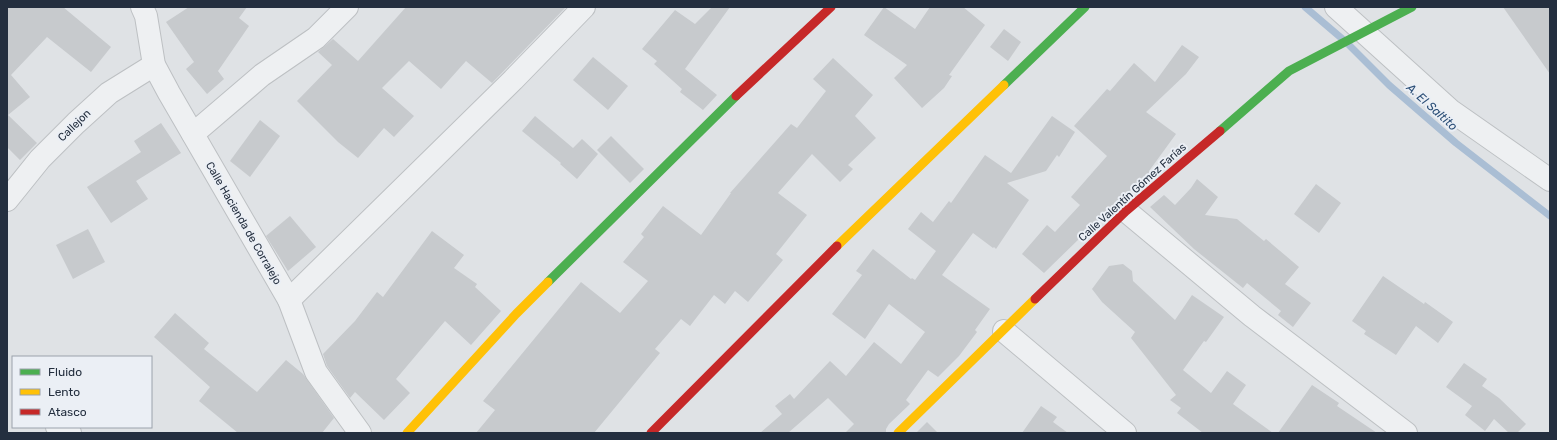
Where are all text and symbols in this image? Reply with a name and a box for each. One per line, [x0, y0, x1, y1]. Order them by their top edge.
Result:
water label: A. El Saltito [1403, 80, 1460, 134]
street label: Callejon [55, 107, 93, 144]
street label: Calle Valentín Gómez Farías [1076, 140, 1189, 244]
street label: Calle Hacienda de Corralejo [203, 159, 284, 287]
legend [12, 356, 152, 428]
text: Fluido [48, 365, 82, 379]
text: Lento [48, 385, 80, 399]
text: Atasco [48, 405, 87, 419]

